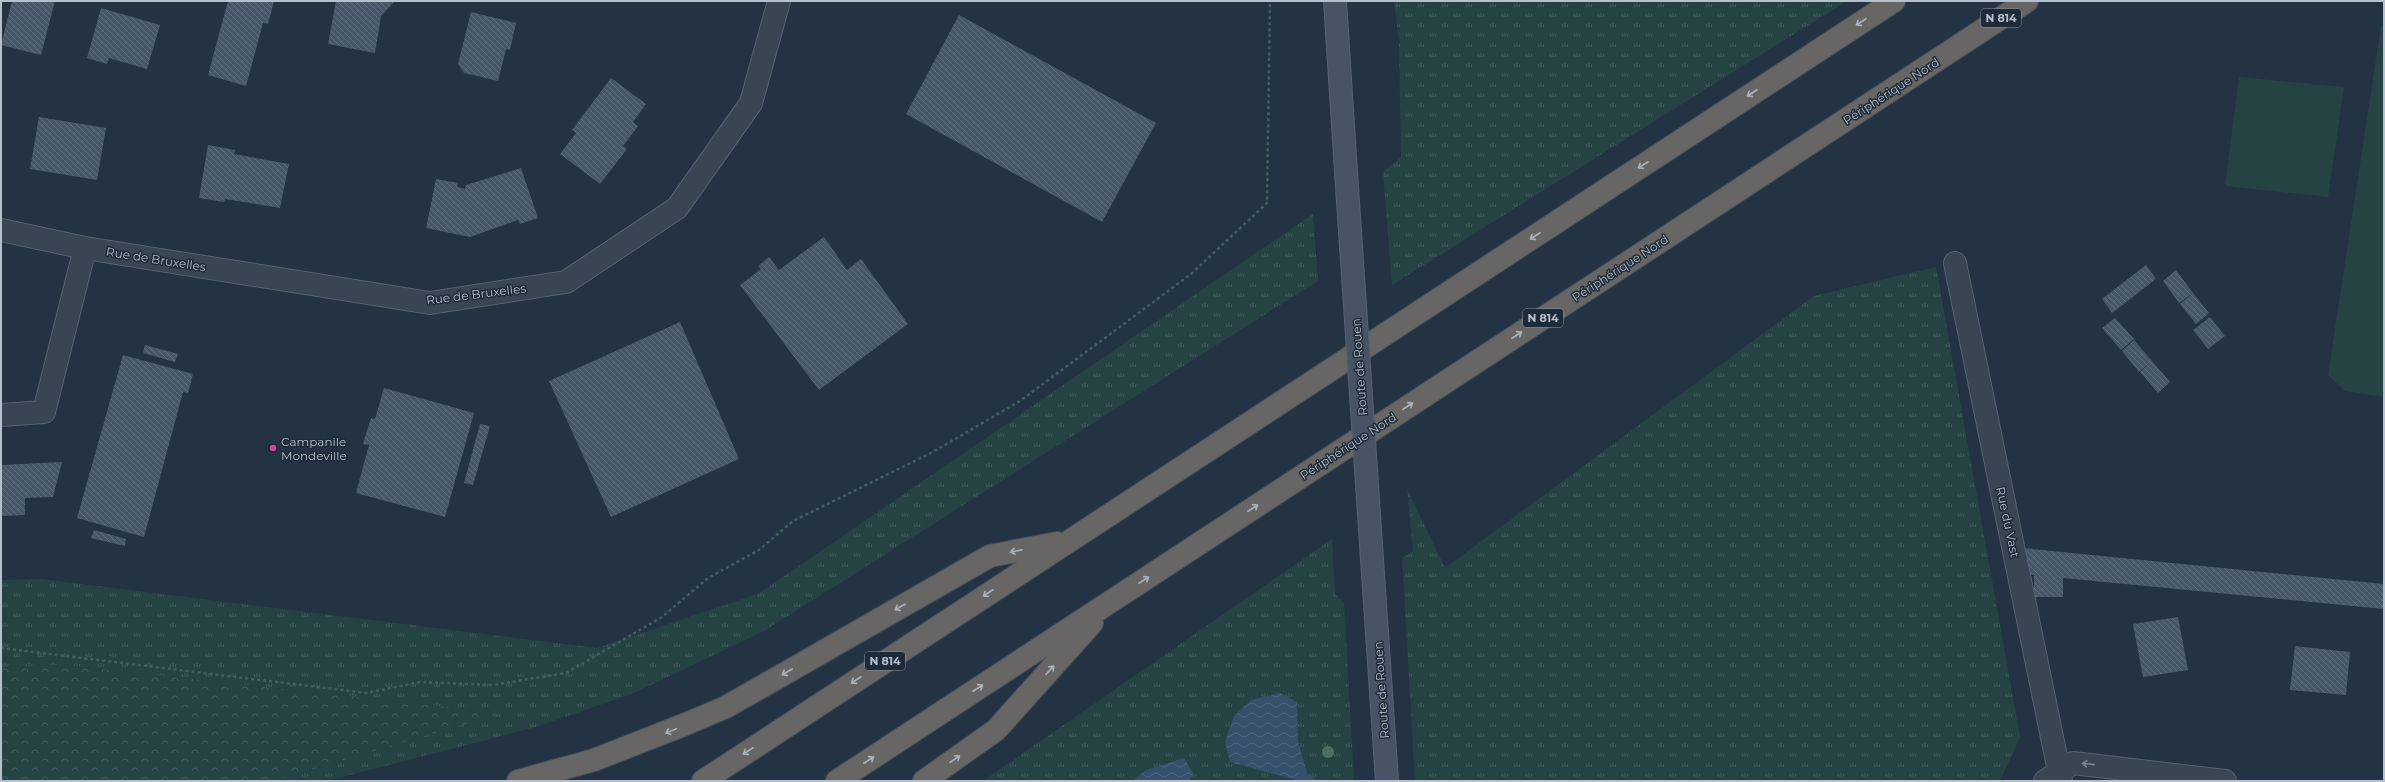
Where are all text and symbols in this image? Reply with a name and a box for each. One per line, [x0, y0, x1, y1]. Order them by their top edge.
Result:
road number: N 814 [1981, 9, 2021, 27]
one-way arrow [1855, 19, 1867, 27]
street label: Périphérique Nord [1840, 54, 1942, 128]
one-way arrow [1746, 90, 1758, 98]
one-way arrow [1638, 160, 1649, 169]
street label: Périphérique Nord [1569, 231, 1671, 305]
one-way arrow [1529, 232, 1540, 240]
street label: Rue de Bruxelles [105, 244, 207, 274]
street label: Rue de Bruxelles [425, 280, 527, 308]
road number: N 814 [1523, 309, 1563, 327]
street label: Route de Rouen [1348, 318, 1370, 416]
one-way arrow [1511, 331, 1522, 339]
one-way arrow [1403, 402, 1414, 411]
street label: Périphérique Nord [1297, 409, 1399, 483]
place label: Campanile Mondeville [281, 434, 347, 463]
marker: Campanile Mondeville [268, 443, 278, 453]
street label: Rue du Vast [1993, 485, 2023, 559]
one-way arrow [1247, 504, 1259, 512]
one-way arrow [1010, 547, 1023, 555]
one-way arrow [1138, 575, 1150, 583]
one-way arrow [983, 589, 994, 597]
one-way arrow [894, 603, 906, 611]
street label: Route de Rouen [1370, 641, 1392, 739]
road number: N 814 [865, 652, 905, 670]
one-way arrow [1045, 665, 1054, 675]
one-way arrow [781, 669, 793, 677]
one-way arrow [851, 676, 862, 684]
one-way arrow [972, 684, 984, 692]
one-way arrow [666, 727, 678, 735]
one-way arrow [742, 748, 754, 756]
one-way arrow [950, 754, 961, 763]
one-way arrow [863, 755, 875, 763]
one-way arrow [2082, 761, 2095, 768]

